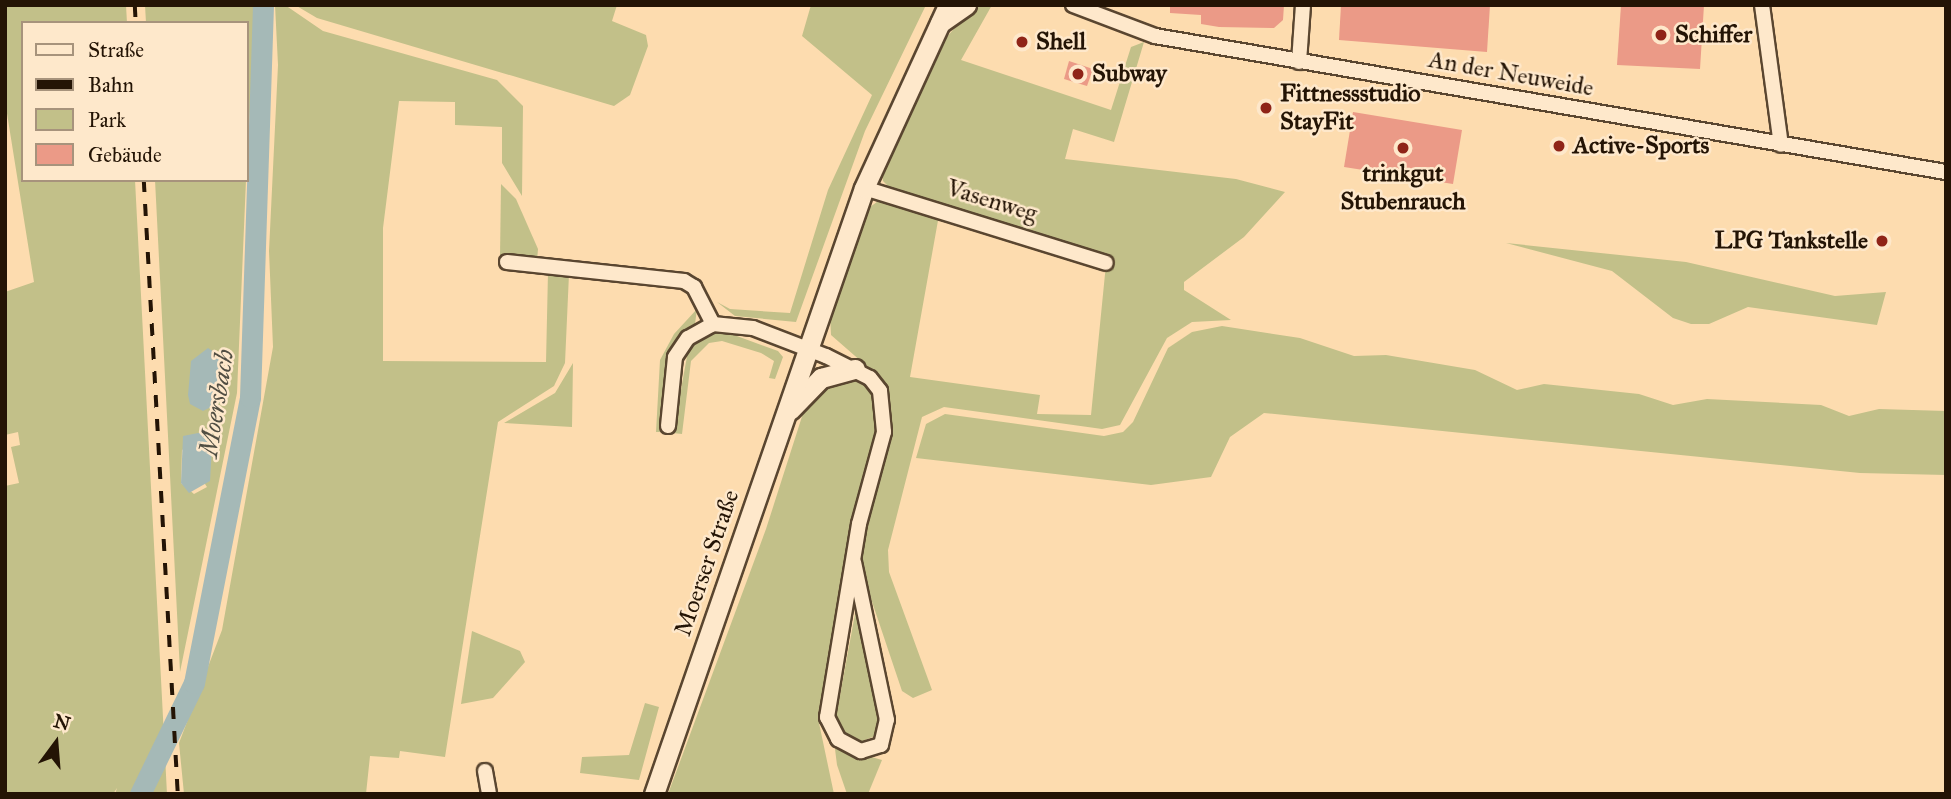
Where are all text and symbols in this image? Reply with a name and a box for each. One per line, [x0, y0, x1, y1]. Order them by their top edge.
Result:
legend [21, 21, 248, 182]
place label: Schiffer [1675, 21, 1752, 49]
marker: Schiffer [1653, 27, 1669, 43]
place label: Shell [1036, 28, 1086, 56]
marker: Shell [1014, 34, 1030, 50]
text: Straße [88, 37, 144, 63]
street label: An der Neuweide [1426, 45, 1596, 103]
place label: Subway [1092, 60, 1167, 88]
marker: Subway [1070, 66, 1086, 82]
text: Bahn [88, 72, 134, 98]
place label: Fittnessstudio StayFit [1280, 80, 1420, 136]
marker: Fittnessstudio StayFit [1258, 100, 1274, 116]
text: Park [88, 107, 126, 133]
place label: Active-Sports [1573, 132, 1709, 160]
marker: Active-Sports [1551, 138, 1567, 154]
marker: trinkgut Stubenrauch [1395, 140, 1411, 156]
text: Gebäude [88, 142, 162, 168]
place label: trinkgut Stubenrauch [1340, 160, 1466, 216]
street label: Vasenweg [943, 174, 1041, 228]
place label: LPG Tankstelle [1714, 227, 1868, 255]
marker: LPG Tankstelle [1874, 233, 1890, 249]
water label: Moersbach [193, 347, 241, 459]
street label: Moerser Straße [669, 486, 745, 640]
north arrow [21, 708, 91, 778]
text: N [51, 709, 73, 736]

